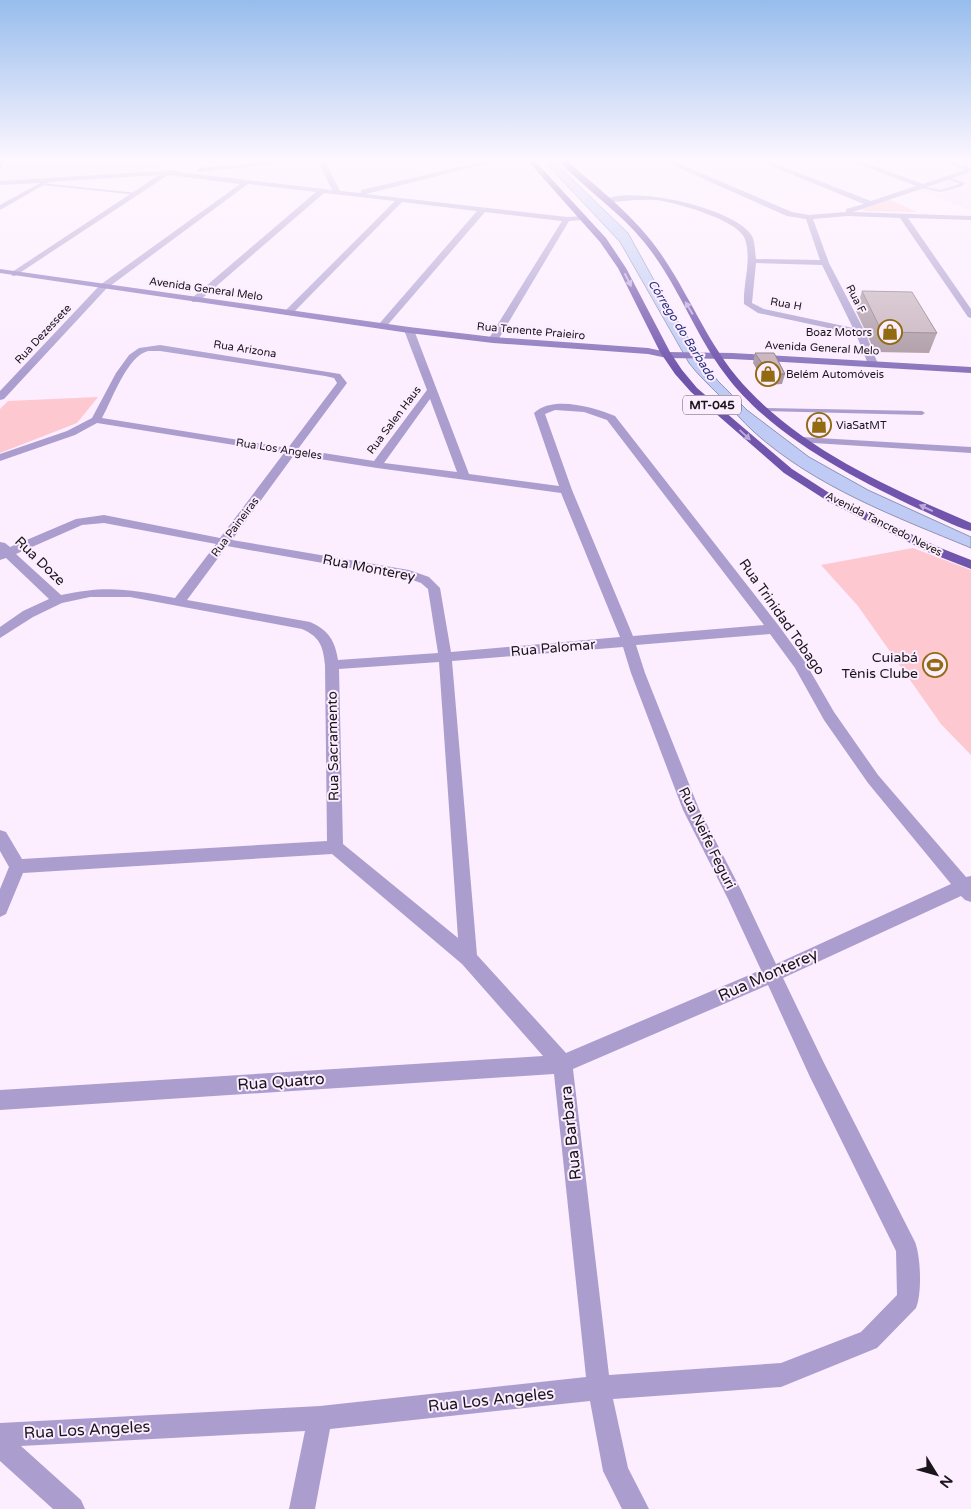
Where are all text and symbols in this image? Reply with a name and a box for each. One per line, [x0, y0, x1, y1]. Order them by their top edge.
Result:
one-way arrow [624, 272, 632, 287]
street label: Avenida General Melo [148, 275, 264, 303]
water label: Córrego do Barbado [645, 277, 719, 384]
street label: Rua F [843, 283, 869, 316]
street label: Rua H [769, 295, 803, 313]
one-way arrow [684, 301, 693, 314]
street label: Rua Dezessete [12, 302, 74, 366]
shop icon: Boaz Motors [877, 319, 903, 345]
street label: Rua Tenente Praieiro [476, 320, 586, 342]
place label: Boaz Motors [806, 326, 872, 339]
street label: Rua Arizona [213, 338, 277, 360]
street label: Avenida General Melo [764, 339, 880, 358]
shop icon: Belém Automóveis [755, 361, 781, 387]
place label: Belém Automóveis [786, 368, 884, 381]
street label: Rua Salen Haus [364, 384, 424, 456]
road number: MT-045 [683, 396, 741, 414]
shop icon: ViaSatMT [806, 412, 832, 438]
place label: ViaSatMT [836, 419, 887, 432]
one-way arrow [739, 429, 751, 441]
street label: Rua Los Angeles [235, 436, 323, 462]
street label: Avenida Tancredo Neves [824, 489, 944, 559]
street label: Rua Paineiras [208, 495, 262, 559]
one-way arrow [919, 503, 933, 511]
street label: Rua Doze [11, 533, 69, 589]
street label: Rua Monterey [321, 551, 417, 585]
street label: Rua Trinidad Tobago [735, 556, 829, 678]
street label: Rua Palomar [510, 636, 597, 660]
place label: Cuiabá Tênis Clube [842, 649, 918, 682]
sports icon: Cuiabá Tênis Clube [922, 652, 948, 678]
street label: Rua Sacramento [324, 691, 342, 801]
street label: Rua Neife Feguri [675, 784, 739, 892]
street label: Rua Monterey [715, 944, 821, 1006]
street label: Rua Quatro [237, 1069, 325, 1095]
street label: Rua Barbara [556, 1085, 586, 1181]
street label: Rua Los Angeles [427, 1383, 555, 1417]
street label: Rua Los Angeles [23, 1417, 151, 1443]
north arrow [911, 1449, 961, 1499]
text: N [936, 1472, 956, 1491]

